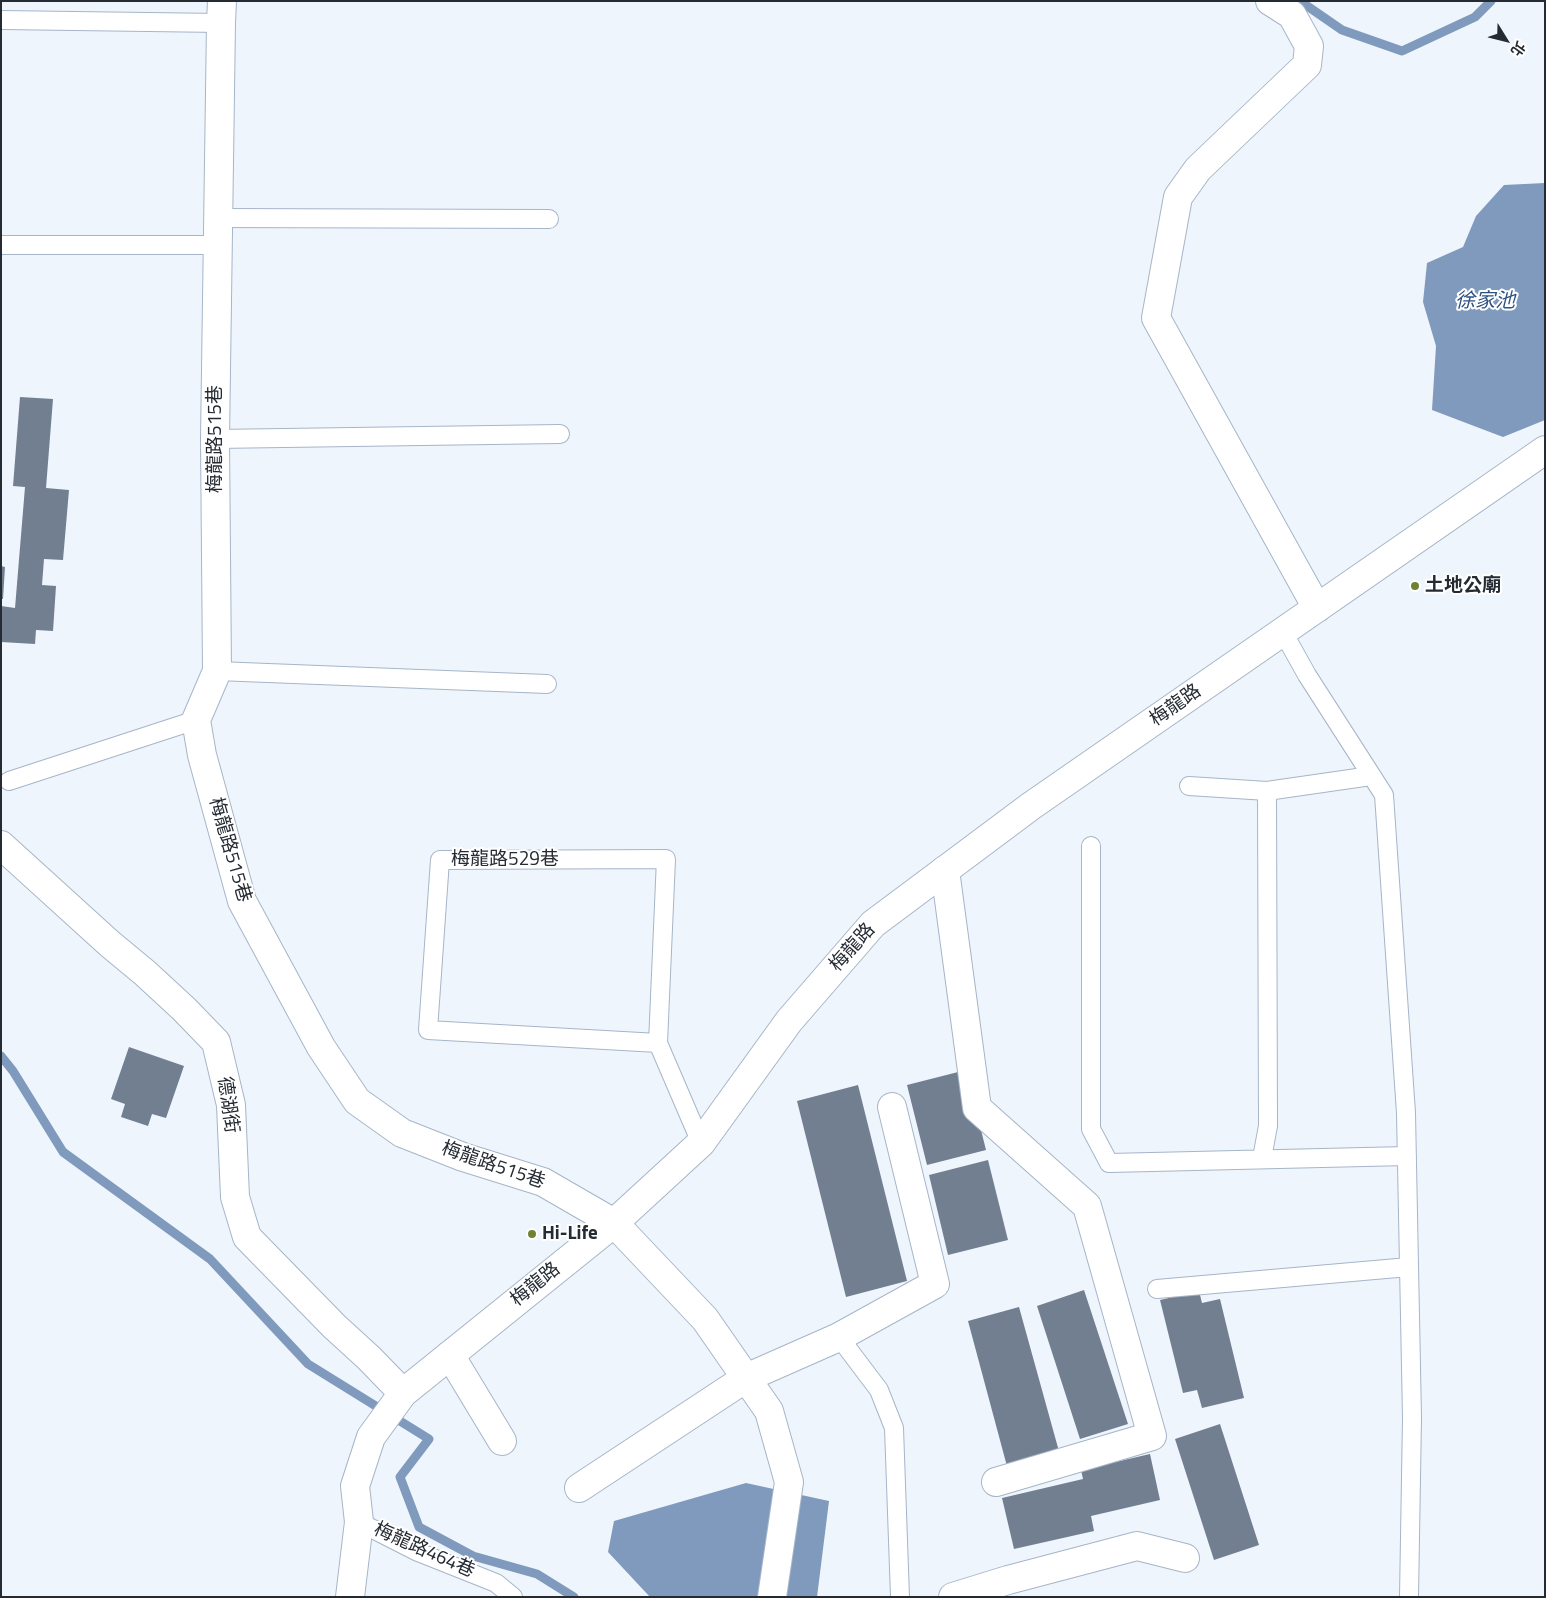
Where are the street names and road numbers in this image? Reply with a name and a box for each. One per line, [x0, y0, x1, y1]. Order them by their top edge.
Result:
street label: 梅龍路515巷 [205, 385, 227, 493]
street label: 梅龍路 [1146, 680, 1206, 732]
street label: 梅龍路515巷 [203, 795, 255, 905]
street label: 梅龍路529巷 [451, 849, 559, 871]
street label: 梅龍路 [825, 919, 881, 977]
street label: 德湖街 [212, 1075, 242, 1135]
street label: 梅龍路515巷 [438, 1138, 548, 1194]
street label: 梅龍路 [507, 1258, 565, 1312]
street label: 梅龍路464巷 [370, 1519, 478, 1583]

